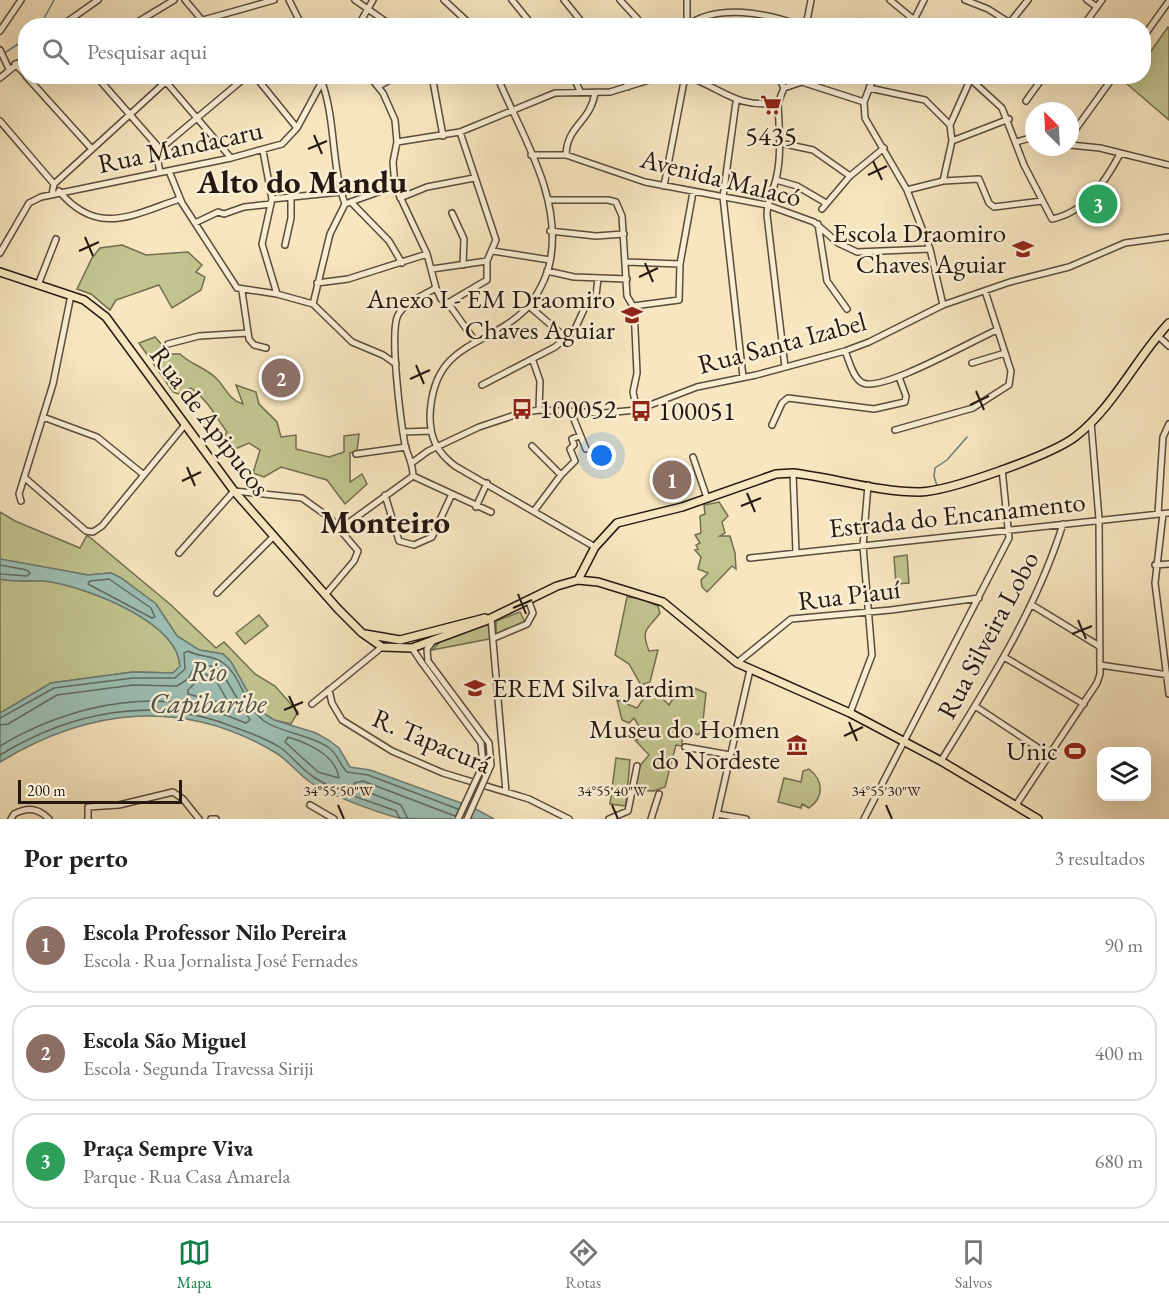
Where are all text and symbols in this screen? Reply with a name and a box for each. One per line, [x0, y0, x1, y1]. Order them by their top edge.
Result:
search box [18, 18, 1151, 84]
icon: search [39, 35, 72, 68]
text: Pesquisar aqui [87, 37, 207, 66]
supermarket icon: 5435 [759, 93, 783, 117]
north arrow [1025, 102, 1079, 156]
street label: Rua Mandacaru [94, 112, 265, 181]
place label: 5435 [745, 118, 797, 153]
street label: Avenida Malacó [636, 140, 805, 214]
district label: Alto do Mandu [196, 160, 407, 203]
pin: 3 [1078, 182, 1118, 226]
place label: Escola Draomiro Chaves Aguiar [832, 215, 1006, 281]
school or university icon: Escola Draomiro Chaves Aguiar [1011, 237, 1035, 261]
place label: Anexo I - EM Draomiro Chaves Aguiar [365, 281, 615, 347]
school or university icon: Anexo I - EM Draomiro Chaves Aguiar [620, 303, 644, 327]
street label: Rua Santa Izabel [694, 303, 870, 382]
street label: Rua de Apipucos [142, 339, 278, 503]
pin: 2 [262, 356, 300, 400]
place label: 100052 [539, 391, 617, 426]
place label: 100051 [658, 393, 736, 428]
bus stop icon: 100052 [510, 397, 534, 421]
bus stop icon: 100051 [629, 399, 653, 423]
your location [587, 441, 616, 470]
pin: 1 [652, 458, 692, 502]
street label: Estrada do Encanamento [827, 484, 1087, 545]
district label: Monteiro [320, 500, 450, 543]
street label: Rua Silveira Lobo [929, 545, 1046, 725]
street label: Rua Piauí [796, 571, 902, 618]
water label: Rio Capibaribe [150, 653, 267, 721]
place label: EREM Silva Jardim [492, 670, 695, 705]
school or university icon: EREM Silva Jardim [463, 676, 487, 700]
street label: R. Tapacurá [367, 700, 497, 781]
place label: Museu do Homen do Nordeste [589, 711, 780, 777]
museum icon: Museu do Homen do Nordeste [785, 733, 809, 757]
place label: Unic [1006, 733, 1058, 768]
sports icon: Unic [1063, 739, 1087, 763]
map controls [1097, 747, 1151, 801]
button: layers [1097, 747, 1151, 801]
scale bar [18, 777, 182, 804]
text: 200 m [27, 780, 66, 801]
text: 34°55'50"W [303, 781, 373, 800]
text: 34°55'40"W [577, 781, 647, 800]
text: 34°55'30"W [851, 781, 921, 800]
text: Por perto [24, 841, 128, 875]
text: 3 resultados [1054, 845, 1145, 871]
text: Escola Professor Nilo Pereira [83, 918, 347, 947]
text: 1 [40, 932, 51, 958]
text: 90 m [1104, 932, 1143, 958]
text: Escola · Rua Jornalista José Fernades [83, 947, 358, 973]
text: Escola São Miguel [83, 1026, 246, 1055]
text: 2 [40, 1040, 51, 1066]
text: 400 m [1095, 1040, 1143, 1066]
text: Escola · Segunda Travessa Siriji [83, 1055, 314, 1081]
text: Praça Sempre Viva [83, 1134, 253, 1163]
text: 3 [40, 1148, 51, 1174]
text: 680 m [1095, 1148, 1143, 1174]
text: Parque · Rua Casa Amarela [83, 1163, 291, 1189]
tab: Mapa [177, 1236, 212, 1293]
tab: Rotas [565, 1236, 601, 1293]
tab: Salvos [955, 1236, 992, 1293]

